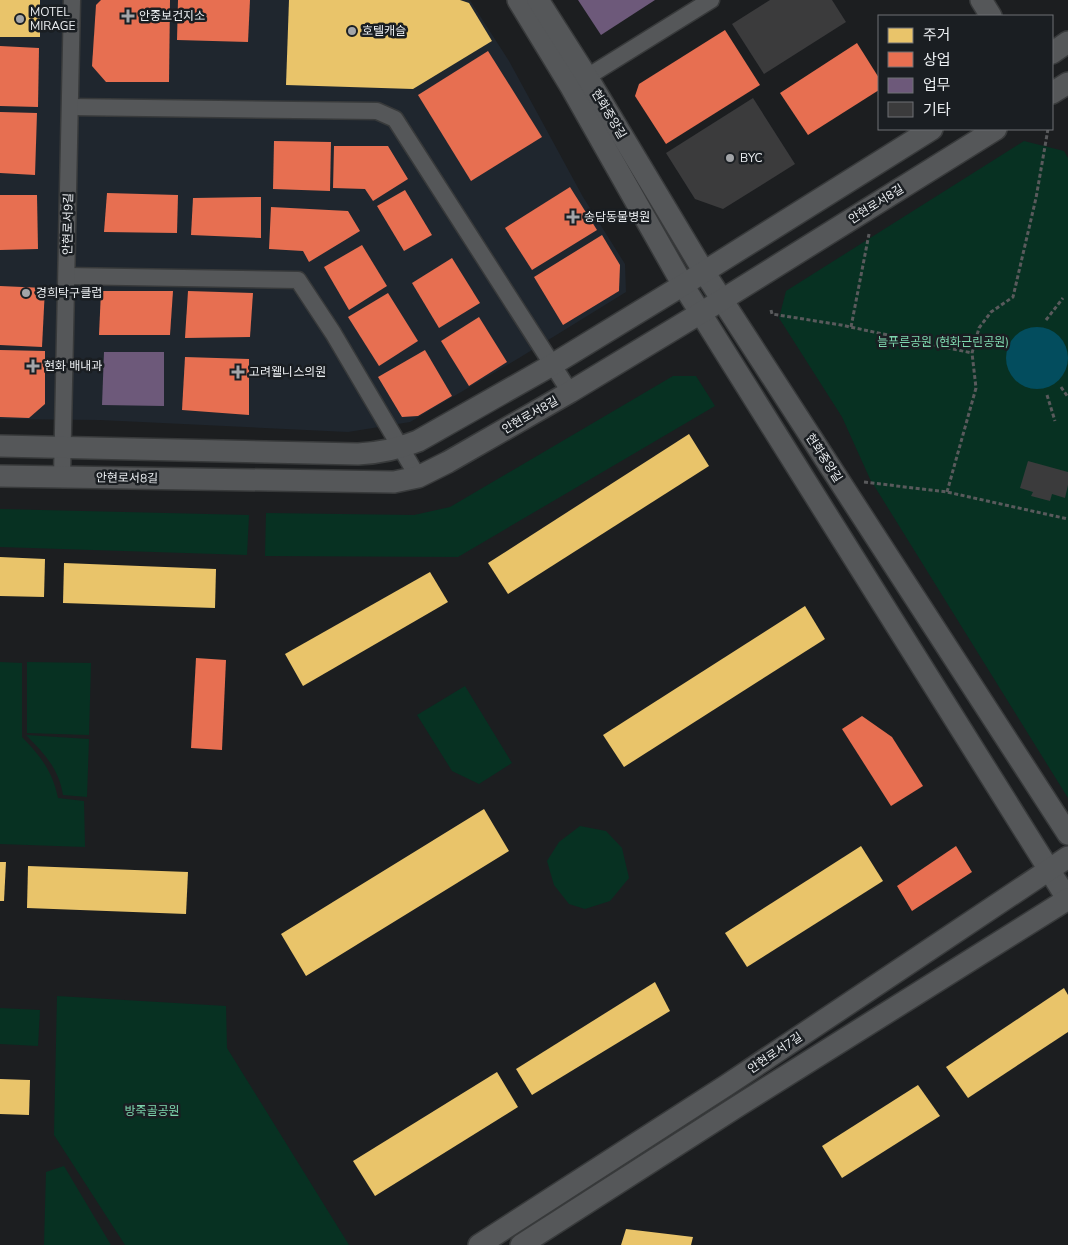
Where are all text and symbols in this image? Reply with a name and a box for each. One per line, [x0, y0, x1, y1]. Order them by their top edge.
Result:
place label: MOTEL MIRAGE [30, 4, 76, 34]
place label: 안중보건지소 [139, 8, 205, 24]
marker: 안중보건지소 [121, 9, 135, 23]
marker: MOTEL MIRAGE [14, 13, 26, 25]
legend [878, 15, 1053, 130]
place label: 호텔캐슬 [362, 23, 406, 39]
marker: 호텔캐슬 [346, 25, 358, 37]
text: 주거 [923, 25, 951, 45]
text: 상업 [923, 50, 951, 70]
text: 업무 [923, 75, 951, 95]
street label: 현화중앙길 [588, 86, 630, 142]
text: 기타 [923, 100, 951, 120]
place label: BYC [740, 150, 763, 166]
marker: BYC [724, 152, 736, 164]
street label: 안현로서8길 [845, 181, 907, 227]
street label: 안현로서9길 [59, 193, 77, 255]
place label: 송담동물병원 [584, 209, 650, 225]
marker: 송담동물병원 [566, 210, 580, 224]
place label: 경희탁구클럽 [36, 285, 102, 301]
marker: 경희탁구클럽 [20, 287, 32, 299]
park label: 늘푸른공원 (현화근린공원) [877, 334, 1009, 350]
place label: 현화 배내과 [44, 358, 102, 374]
marker: 현화 배내과 [26, 359, 40, 373]
place label: 고려웰니스의원 [249, 364, 326, 380]
marker: 고려웰니스의원 [231, 365, 245, 379]
street label: 안현로서8길 [499, 392, 561, 438]
street label: 현화중앙길 [802, 430, 846, 486]
street label: 안현로서8길 [96, 469, 158, 487]
street label: 안현로서7길 [745, 1029, 805, 1077]
park label: 방죽골공원 [124, 1103, 180, 1119]

